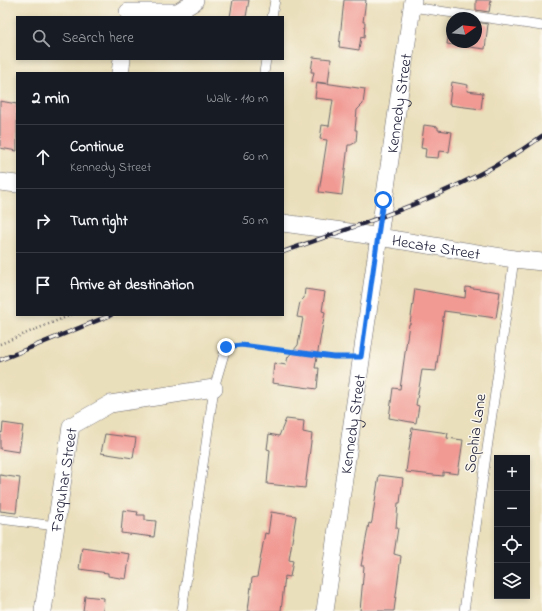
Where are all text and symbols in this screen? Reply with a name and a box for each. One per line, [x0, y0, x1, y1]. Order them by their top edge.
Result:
north arrow [446, 12, 482, 48]
search box [16, 16, 284, 60]
icon: search [30, 27, 52, 49]
text: Search here [62, 27, 134, 49]
street label: Kennedy Street [381, 52, 419, 155]
text: 2 min [32, 86, 69, 111]
text: Walk · 110 m [207, 89, 268, 108]
text: Continue [70, 136, 124, 158]
icon: ahead [32, 146, 54, 168]
text: 60 m [243, 147, 268, 166]
text: Kennedy Street [70, 158, 151, 177]
route start [374, 191, 392, 209]
icon: right [32, 210, 54, 232]
text: Turn right [70, 210, 128, 232]
text: 50 m [242, 211, 268, 230]
street label: Hecate Street [390, 229, 482, 267]
icon: arrive [32, 274, 54, 296]
text: Arrive at destination [70, 274, 194, 296]
route end [217, 338, 235, 356]
street label: Kennedy Street [335, 372, 373, 476]
street label: Sophia Lane [459, 391, 494, 474]
street label: Farquhar Street [45, 425, 85, 535]
map controls [494, 455, 530, 599]
button: + [494, 455, 530, 491]
button: − [494, 491, 530, 527]
button: locate [494, 527, 530, 563]
button: layers [494, 563, 530, 599]

